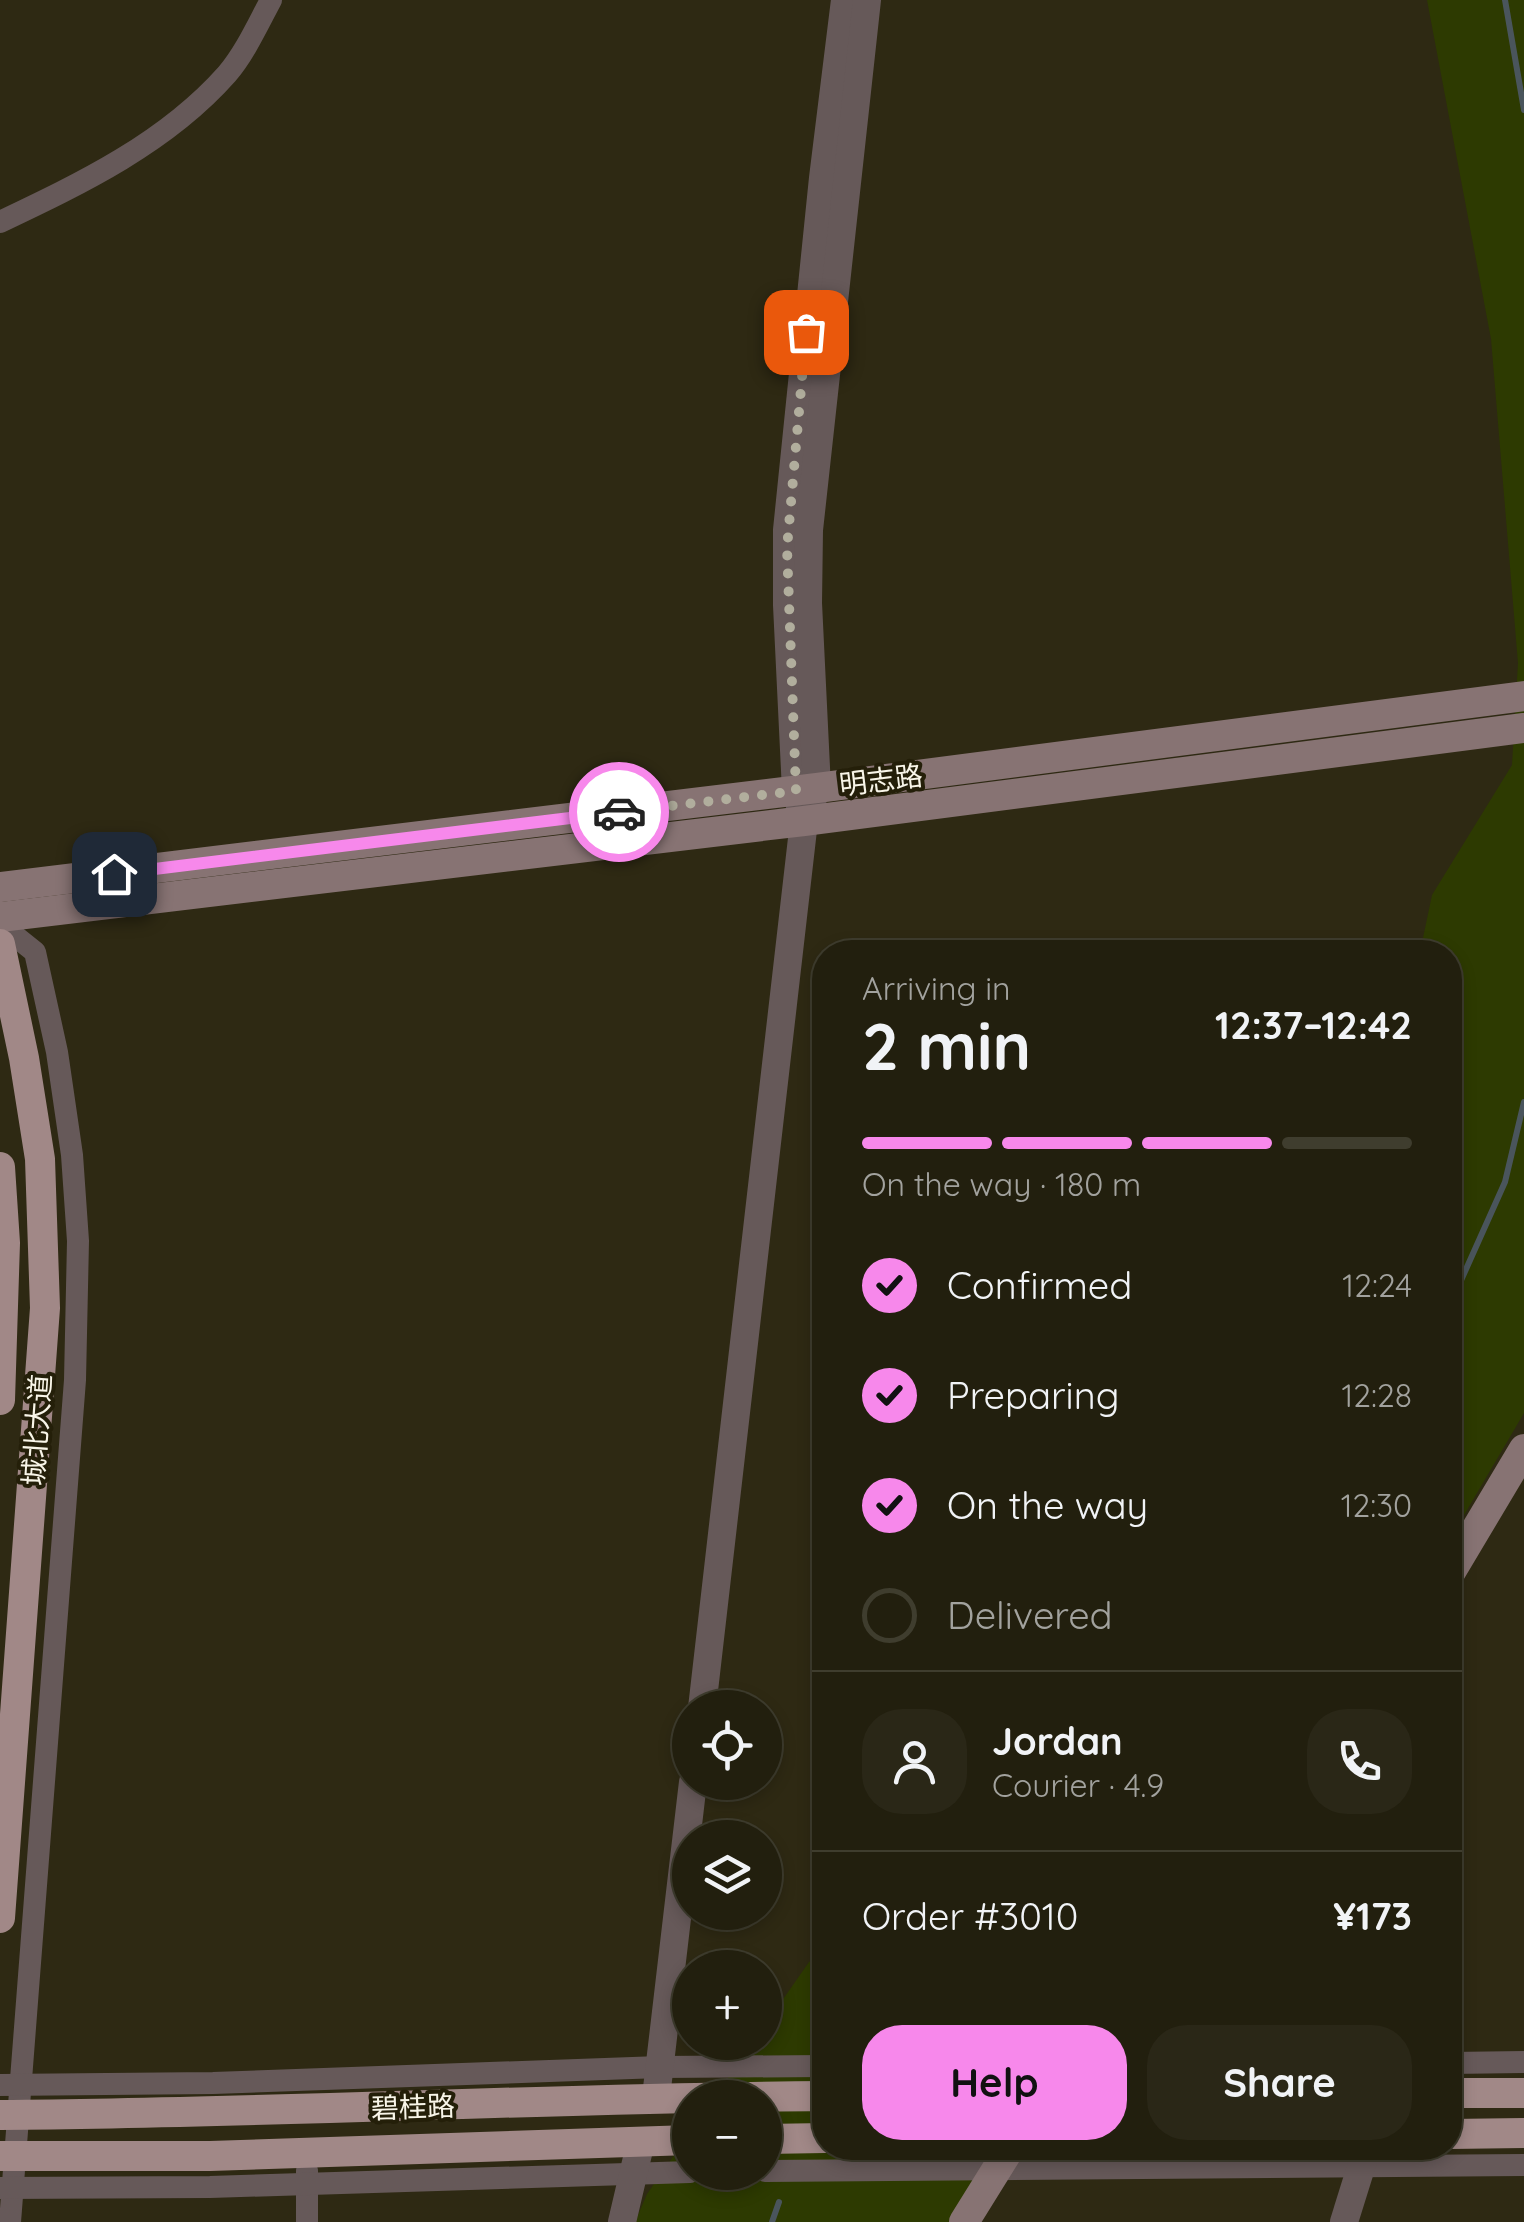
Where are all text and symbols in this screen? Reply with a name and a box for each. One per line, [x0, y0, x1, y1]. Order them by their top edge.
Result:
pin [764, 290, 849, 375]
icon: bag [779, 305, 834, 360]
street label: 明志路 [837, 757, 925, 802]
courier [569, 762, 669, 862]
icon: car [592, 785, 647, 840]
pin [72, 832, 157, 917]
icon: home [87, 847, 142, 902]
text: Arriving in [862, 968, 1011, 1008]
text: 12:37–12:42 [1215, 1001, 1412, 1049]
text: 2 min [862, 1005, 1031, 1086]
text: On the way · 180 m [862, 1164, 1141, 1204]
icon: check [862, 1258, 917, 1313]
text: Confirmed [947, 1261, 1132, 1309]
text: 12:24 [1342, 1265, 1412, 1305]
icon: check [862, 1368, 917, 1423]
text: Preparing [947, 1371, 1119, 1419]
street label: 城北大道 [15, 1373, 58, 1487]
text: 12:28 [1341, 1375, 1412, 1415]
icon: check [862, 1478, 917, 1533]
text: On the way [947, 1481, 1148, 1529]
text: 12:30 [1341, 1485, 1412, 1525]
text: Delivered [947, 1591, 1113, 1639]
map controls [672, 1690, 782, 2190]
button: locate [672, 1690, 782, 1800]
button: person [862, 1709, 967, 1814]
button: phone [1307, 1709, 1412, 1814]
text: Jordan [992, 1717, 1123, 1765]
text: Courier · 4.9 [992, 1765, 1164, 1805]
button: layers [672, 1820, 782, 1930]
text: Order #3010 [862, 1892, 1078, 1940]
text: ¥173 [1333, 1892, 1412, 1940]
button: + [672, 1950, 782, 2060]
button: Help [862, 2025, 1127, 2140]
button: Share [1147, 2025, 1412, 2140]
button: − [672, 2080, 782, 2190]
street label: 碧桂路 [370, 2088, 456, 2125]

